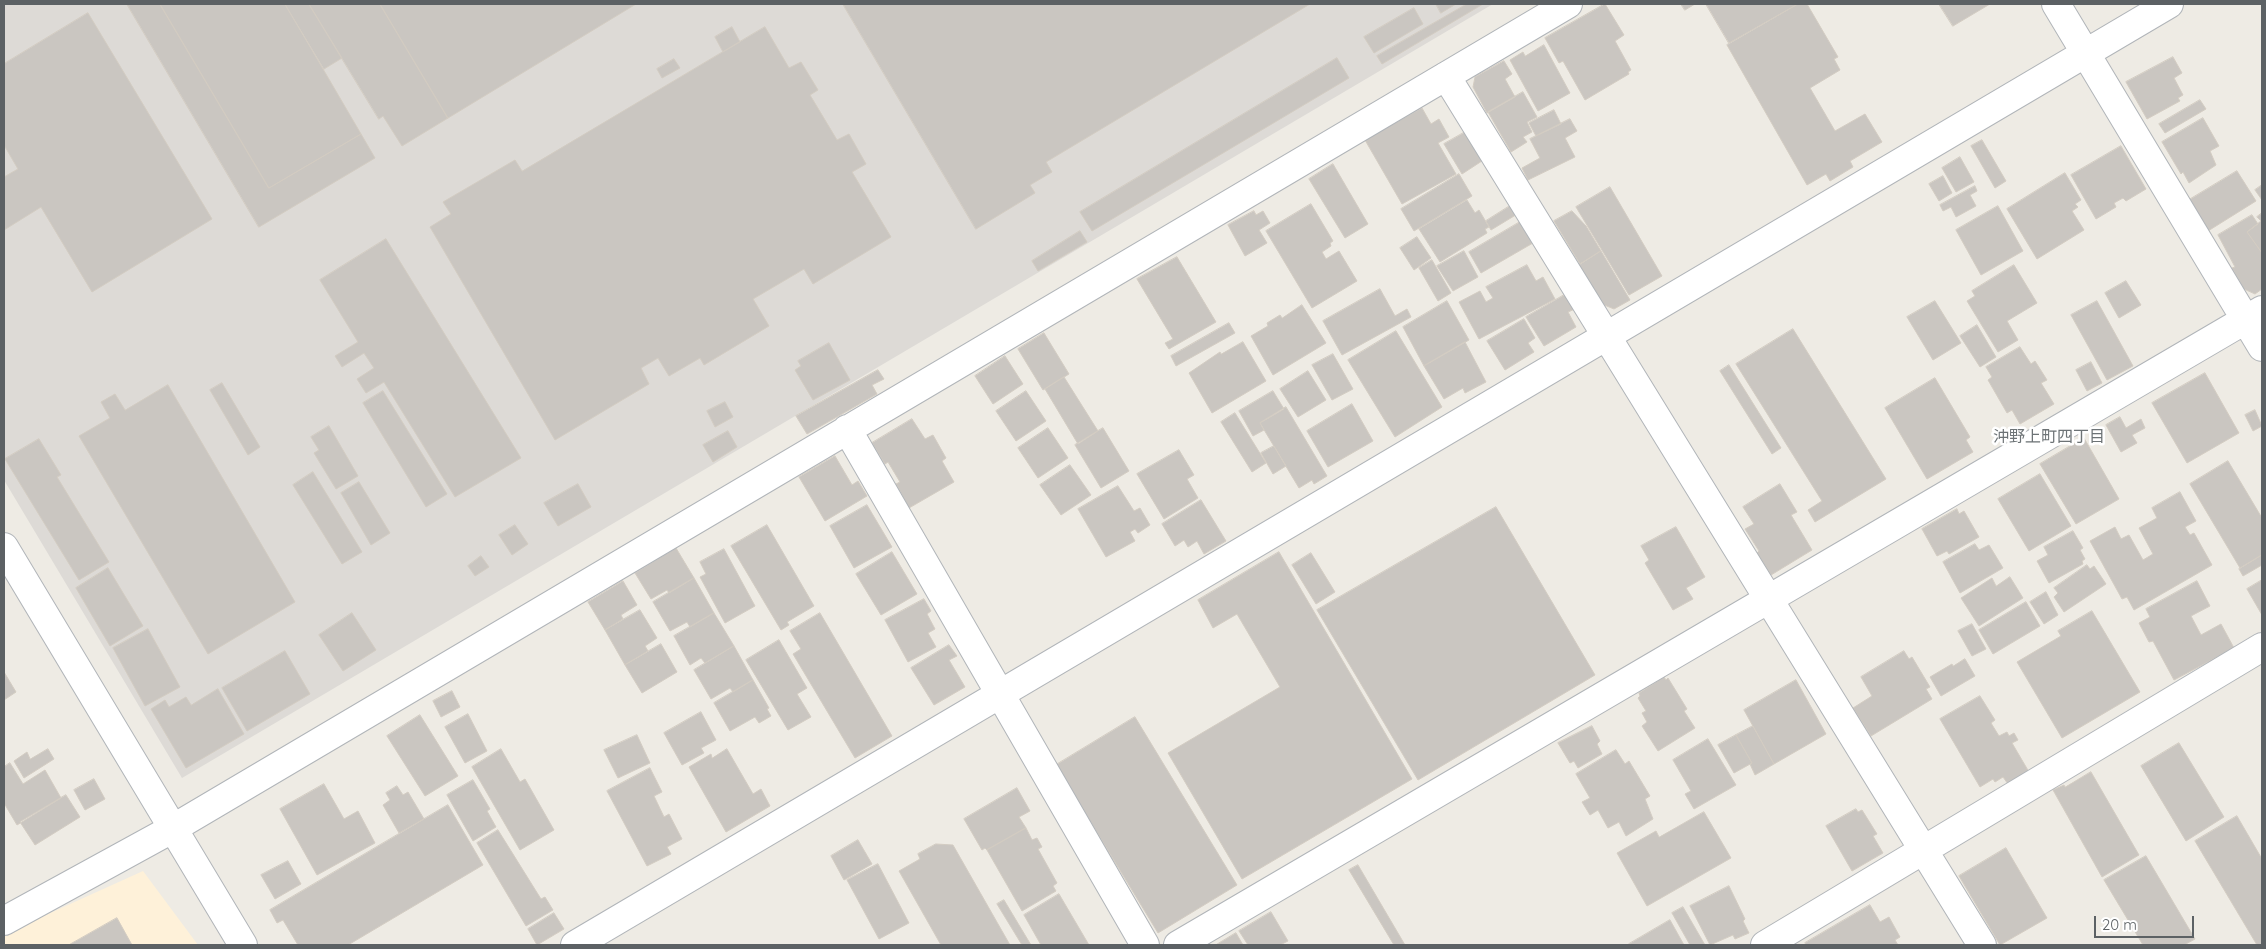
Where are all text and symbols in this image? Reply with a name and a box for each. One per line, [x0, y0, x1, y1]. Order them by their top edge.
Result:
district label: 沖野上町四丁目 [1993, 427, 2105, 447]
scale bar [2096, 906, 2196, 938]
text: 20 m [2102, 915, 2137, 934]

